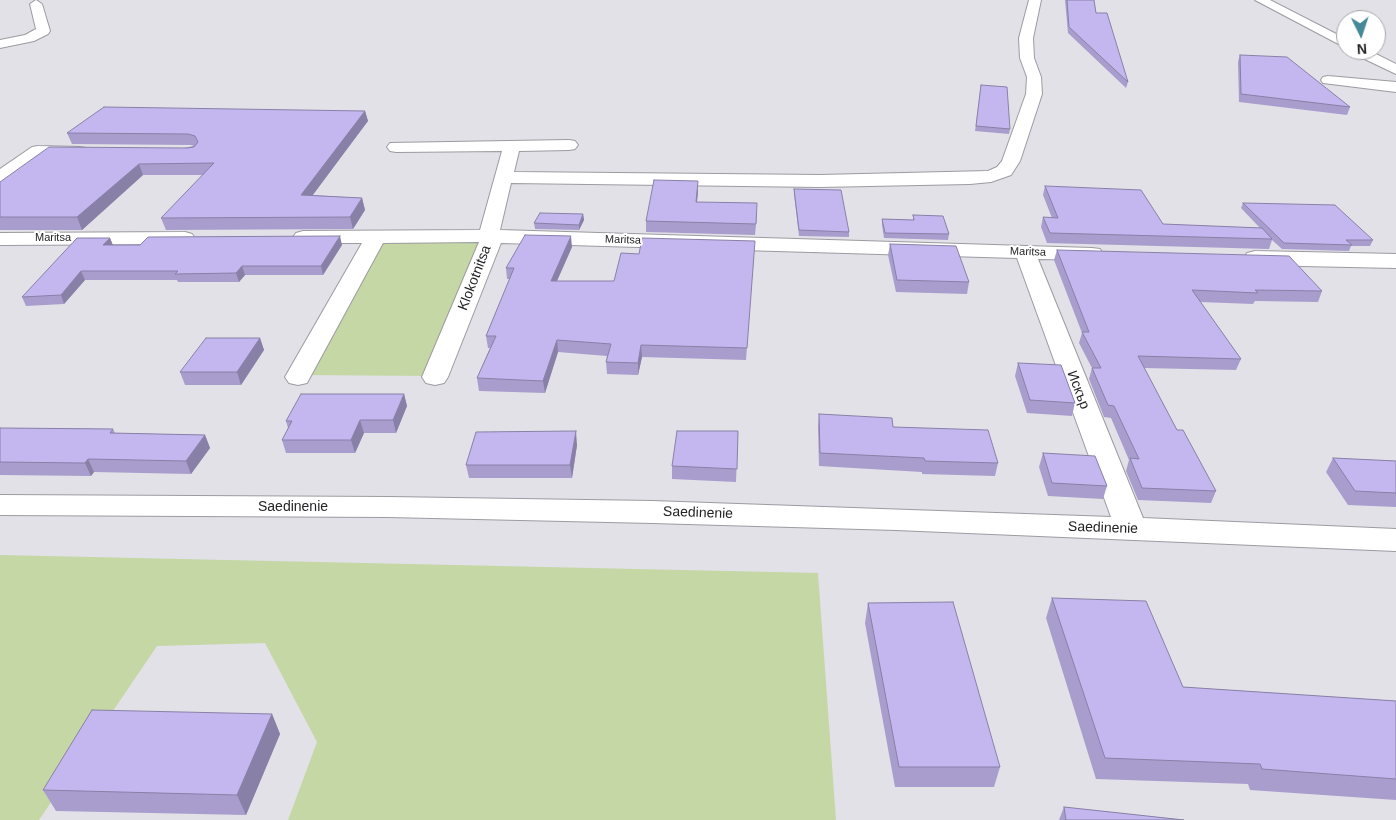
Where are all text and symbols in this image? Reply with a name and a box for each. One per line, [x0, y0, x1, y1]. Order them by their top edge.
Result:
north arrow [1336, 10, 1386, 60]
text: N [1356, 41, 1368, 57]
street label: Maritsa [35, 231, 71, 245]
street label: Maritsa [605, 233, 641, 247]
street label: Klokotnitsa [455, 243, 495, 313]
street label: Maritsa [1010, 245, 1046, 259]
street label: Искър [1063, 368, 1093, 412]
street label: Saedinenie [258, 499, 328, 515]
street label: Saedinenie [663, 503, 733, 523]
street label: Saedinenie [1068, 518, 1138, 538]

